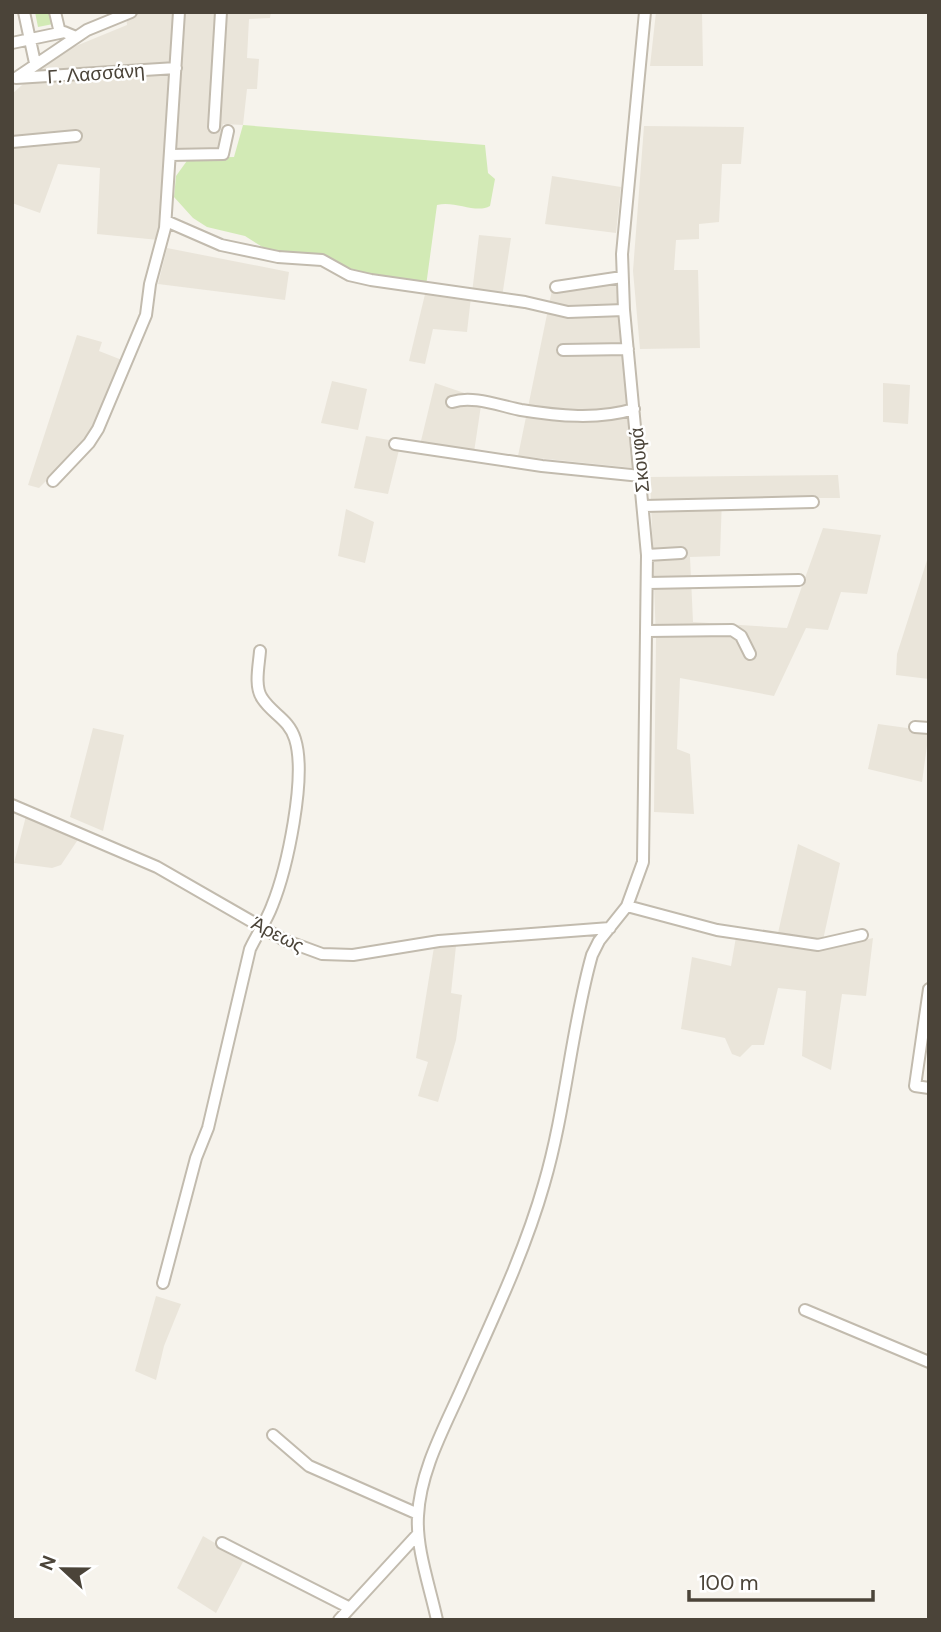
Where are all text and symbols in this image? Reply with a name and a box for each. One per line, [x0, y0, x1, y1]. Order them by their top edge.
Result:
street label: Γ. Λασσάνη [47, 58, 146, 89]
street label: Σκουφά [624, 426, 655, 494]
street label: Άρεως [247, 911, 308, 958]
north arrow [28, 1534, 98, 1604]
text: N [34, 1552, 62, 1574]
scale bar [689, 1558, 873, 1602]
text: 100 m [699, 1569, 759, 1597]

